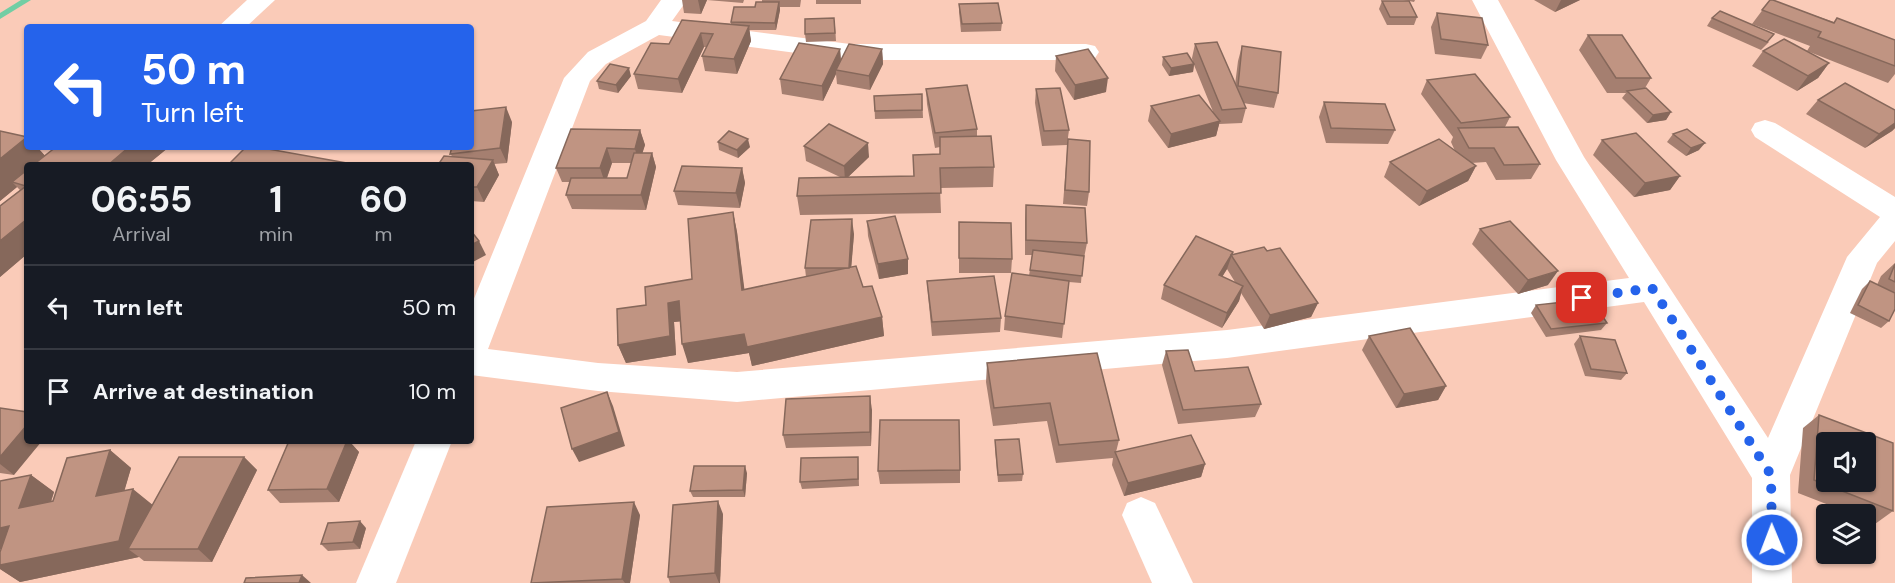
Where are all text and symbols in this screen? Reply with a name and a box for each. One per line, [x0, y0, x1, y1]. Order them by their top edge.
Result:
text: 50 m [141, 42, 246, 97]
icon: left [42, 48, 120, 126]
text: Turn left [141, 95, 244, 130]
text: 06:55 [90, 176, 193, 223]
text: 1 [269, 176, 283, 223]
text: 60 [359, 176, 408, 223]
text: Arrival [112, 221, 171, 247]
text: min [259, 221, 293, 247]
text: m [375, 221, 392, 247]
pin [1556, 272, 1607, 323]
icon: arrive [1565, 281, 1598, 314]
icon: left [42, 291, 75, 324]
text: Turn left [93, 293, 183, 322]
text: 50 m [402, 293, 456, 322]
icon: arrive [42, 375, 75, 408]
text: Arrive at destination [93, 377, 314, 406]
text: 10 m [409, 377, 456, 406]
map controls [1816, 432, 1876, 564]
button: sound [1816, 432, 1876, 492]
button: layers [1816, 504, 1876, 564]
position arrow [1740, 508, 1804, 572]

